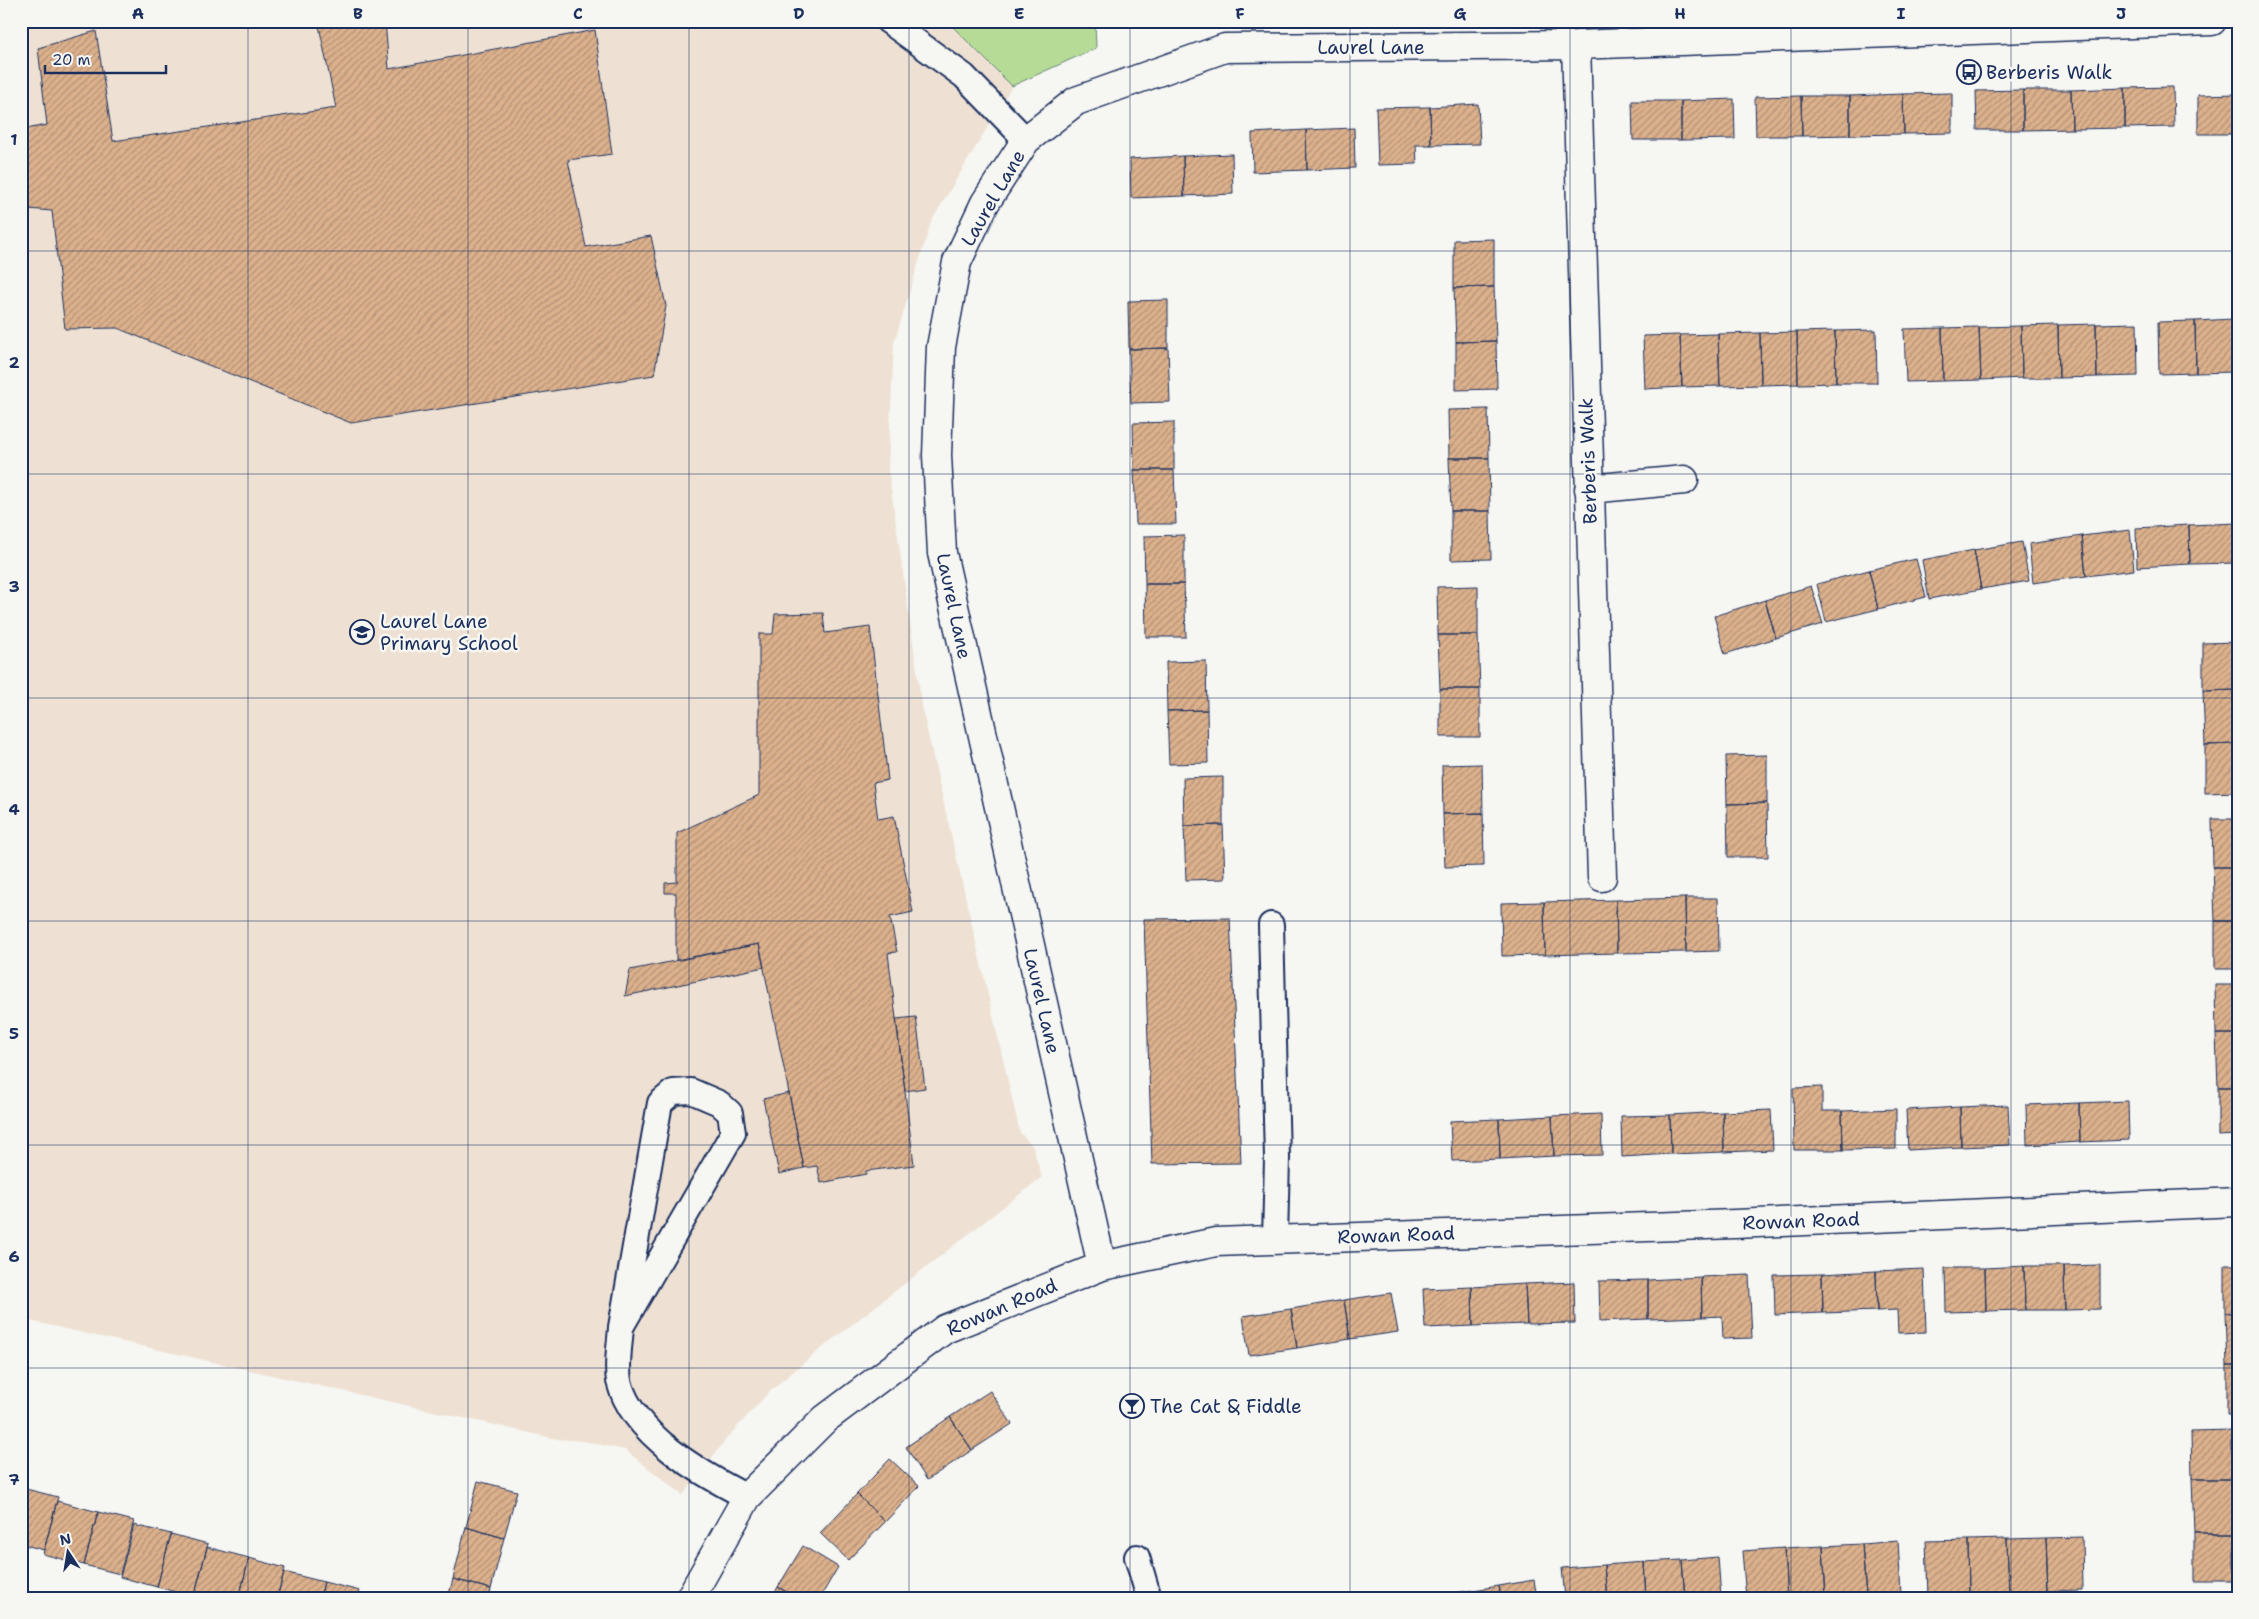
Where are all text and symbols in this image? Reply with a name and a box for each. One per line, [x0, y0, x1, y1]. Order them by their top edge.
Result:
text: A [132, 3, 144, 24]
text: B [353, 3, 363, 24]
text: C [573, 3, 583, 24]
text: D [793, 3, 805, 24]
text: E [1014, 3, 1024, 24]
text: F [1235, 3, 1245, 24]
text: G [1454, 3, 1467, 24]
text: H [1674, 3, 1686, 24]
text: I [1897, 3, 1906, 24]
text: J [2116, 3, 2126, 24]
street label: Laurel Lane [1317, 35, 1425, 60]
scale bar [45, 42, 166, 74]
text: 20 m [52, 50, 91, 70]
bus stop icon: Berberis Walk [1956, 59, 1982, 85]
place label: Berberis Walk [1986, 60, 2113, 85]
text: 1 [10, 129, 18, 150]
street label: Laurel Lane [955, 145, 1031, 251]
text: 2 [8, 352, 20, 373]
street label: Berberis Walk [1573, 397, 1603, 525]
street label: Laurel Lane [931, 551, 977, 661]
text: 3 [8, 576, 20, 597]
place label: Laurel Lane Primary School [380, 609, 518, 656]
school or university icon: Laurel Lane Primary School [349, 619, 375, 645]
text: 4 [8, 799, 20, 820]
street label: Laurel Lane [1018, 946, 1066, 1056]
text: 5 [9, 1023, 19, 1044]
street label: Rowan Road [1742, 1206, 1860, 1236]
street label: Rowan Road [1337, 1220, 1455, 1250]
text: 6 [8, 1246, 20, 1267]
street label: Rowan Road [943, 1272, 1061, 1342]
bar icon: The Cat & Fiddle [1119, 1393, 1145, 1419]
place label: The Cat & Fiddle [1150, 1394, 1302, 1419]
text: 7 [8, 1469, 20, 1490]
north arrow [42, 1526, 92, 1576]
text: N [58, 1529, 73, 1549]

